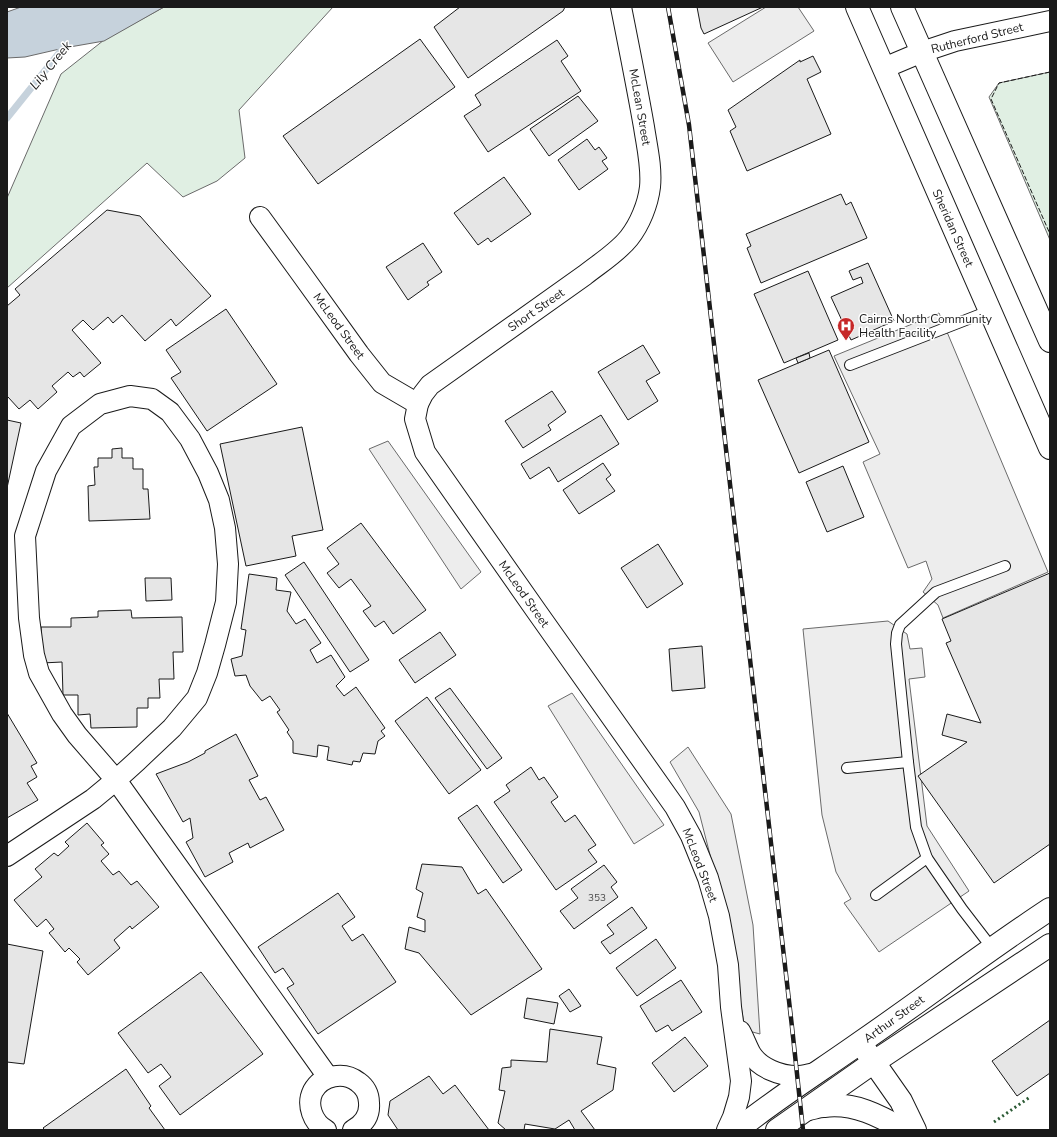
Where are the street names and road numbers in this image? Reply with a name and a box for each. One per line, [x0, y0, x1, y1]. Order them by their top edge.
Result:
street label: Rutherford Street [929, 19, 1025, 57]
street label: McLean Street [625, 67, 655, 147]
street label: Sheridan Street [929, 187, 978, 270]
street label: Short Street [505, 284, 568, 335]
street label: McLeod Street [310, 290, 369, 363]
street label: McLeod Street [495, 557, 553, 631]
street label: McLeod Street [679, 826, 722, 905]
street label: Arthur Street [860, 991, 928, 1046]

